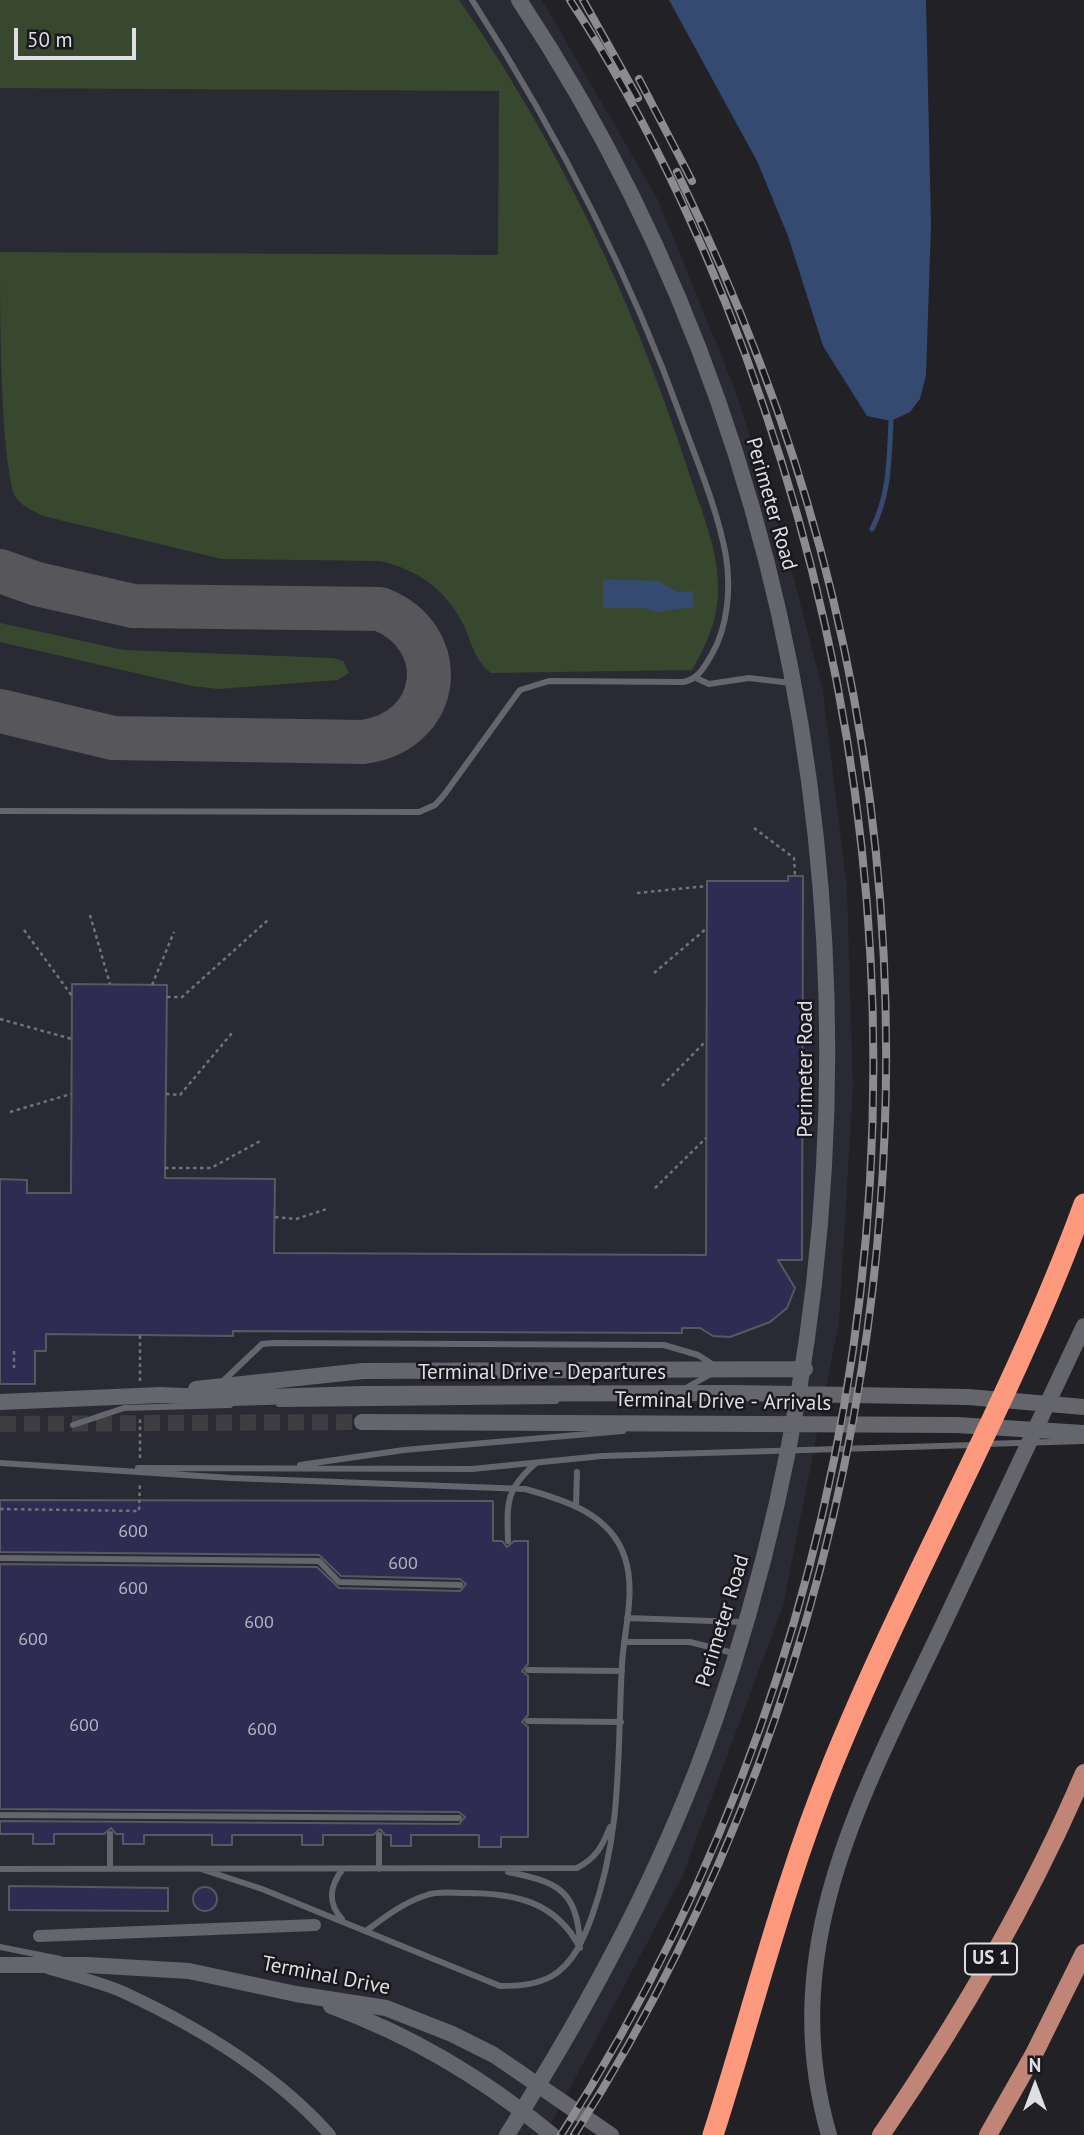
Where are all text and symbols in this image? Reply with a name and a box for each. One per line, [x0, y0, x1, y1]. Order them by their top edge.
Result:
scale bar [18, 14, 140, 58]
text: 50 m [27, 26, 73, 53]
street label: Perimeter Road [740, 435, 802, 573]
street label: Perimeter Road [793, 1001, 819, 1137]
street label: Terminal Drive - Departures [418, 1360, 666, 1386]
street label: Terminal Drive - Arrivals [614, 1388, 832, 1416]
house number: 600 [118, 1521, 148, 1543]
street label: Perimeter Road [691, 1552, 755, 1690]
house number: 600 [388, 1553, 418, 1575]
house number: 600 [118, 1578, 148, 1600]
house number: 600 [244, 1612, 274, 1634]
house number: 600 [18, 1629, 48, 1651]
house number: 600 [69, 1715, 99, 1737]
house number: 600 [247, 1719, 277, 1741]
road number: US 1 [965, 1943, 1017, 1974]
street label: Terminal Drive [260, 1951, 392, 2001]
north arrow [1000, 2051, 1070, 2121]
text: N [1029, 2053, 1041, 2077]

